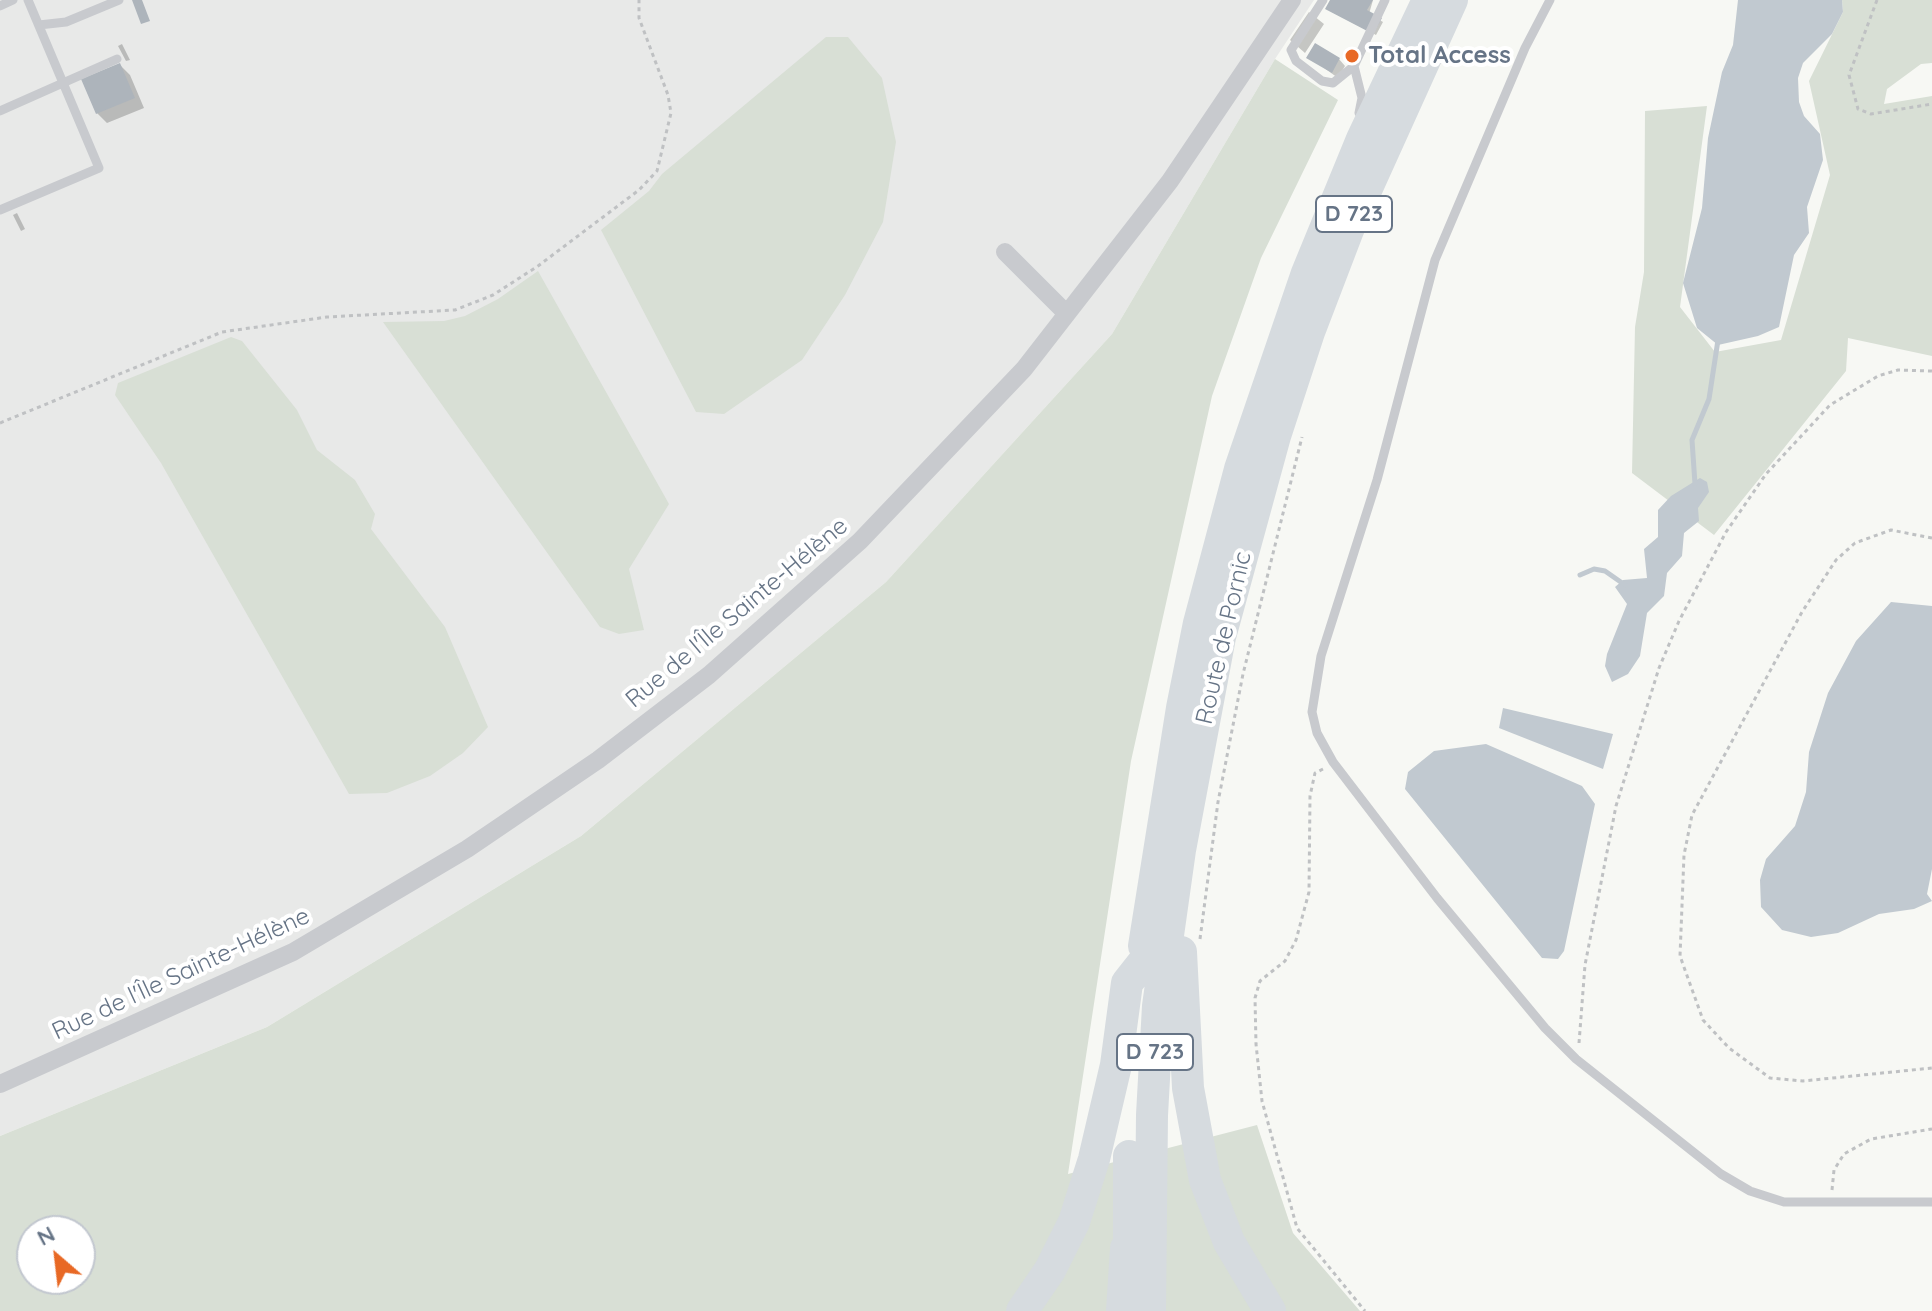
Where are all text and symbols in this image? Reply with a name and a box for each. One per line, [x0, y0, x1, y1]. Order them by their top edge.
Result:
place label: Total Access [1368, 42, 1511, 70]
marker: Total Access [1343, 47, 1361, 65]
road number: D 723 [1316, 196, 1392, 232]
street label: Rue de l'Île Sainte-Hélène [620, 512, 854, 714]
street label: Route de Pornic [1190, 549, 1258, 727]
street label: Rue de l'Île Sainte-Hélène [48, 902, 314, 1046]
road number: D 723 [1117, 1034, 1193, 1070]
north arrow [16, 1215, 96, 1295]
text: N [32, 1219, 59, 1252]

